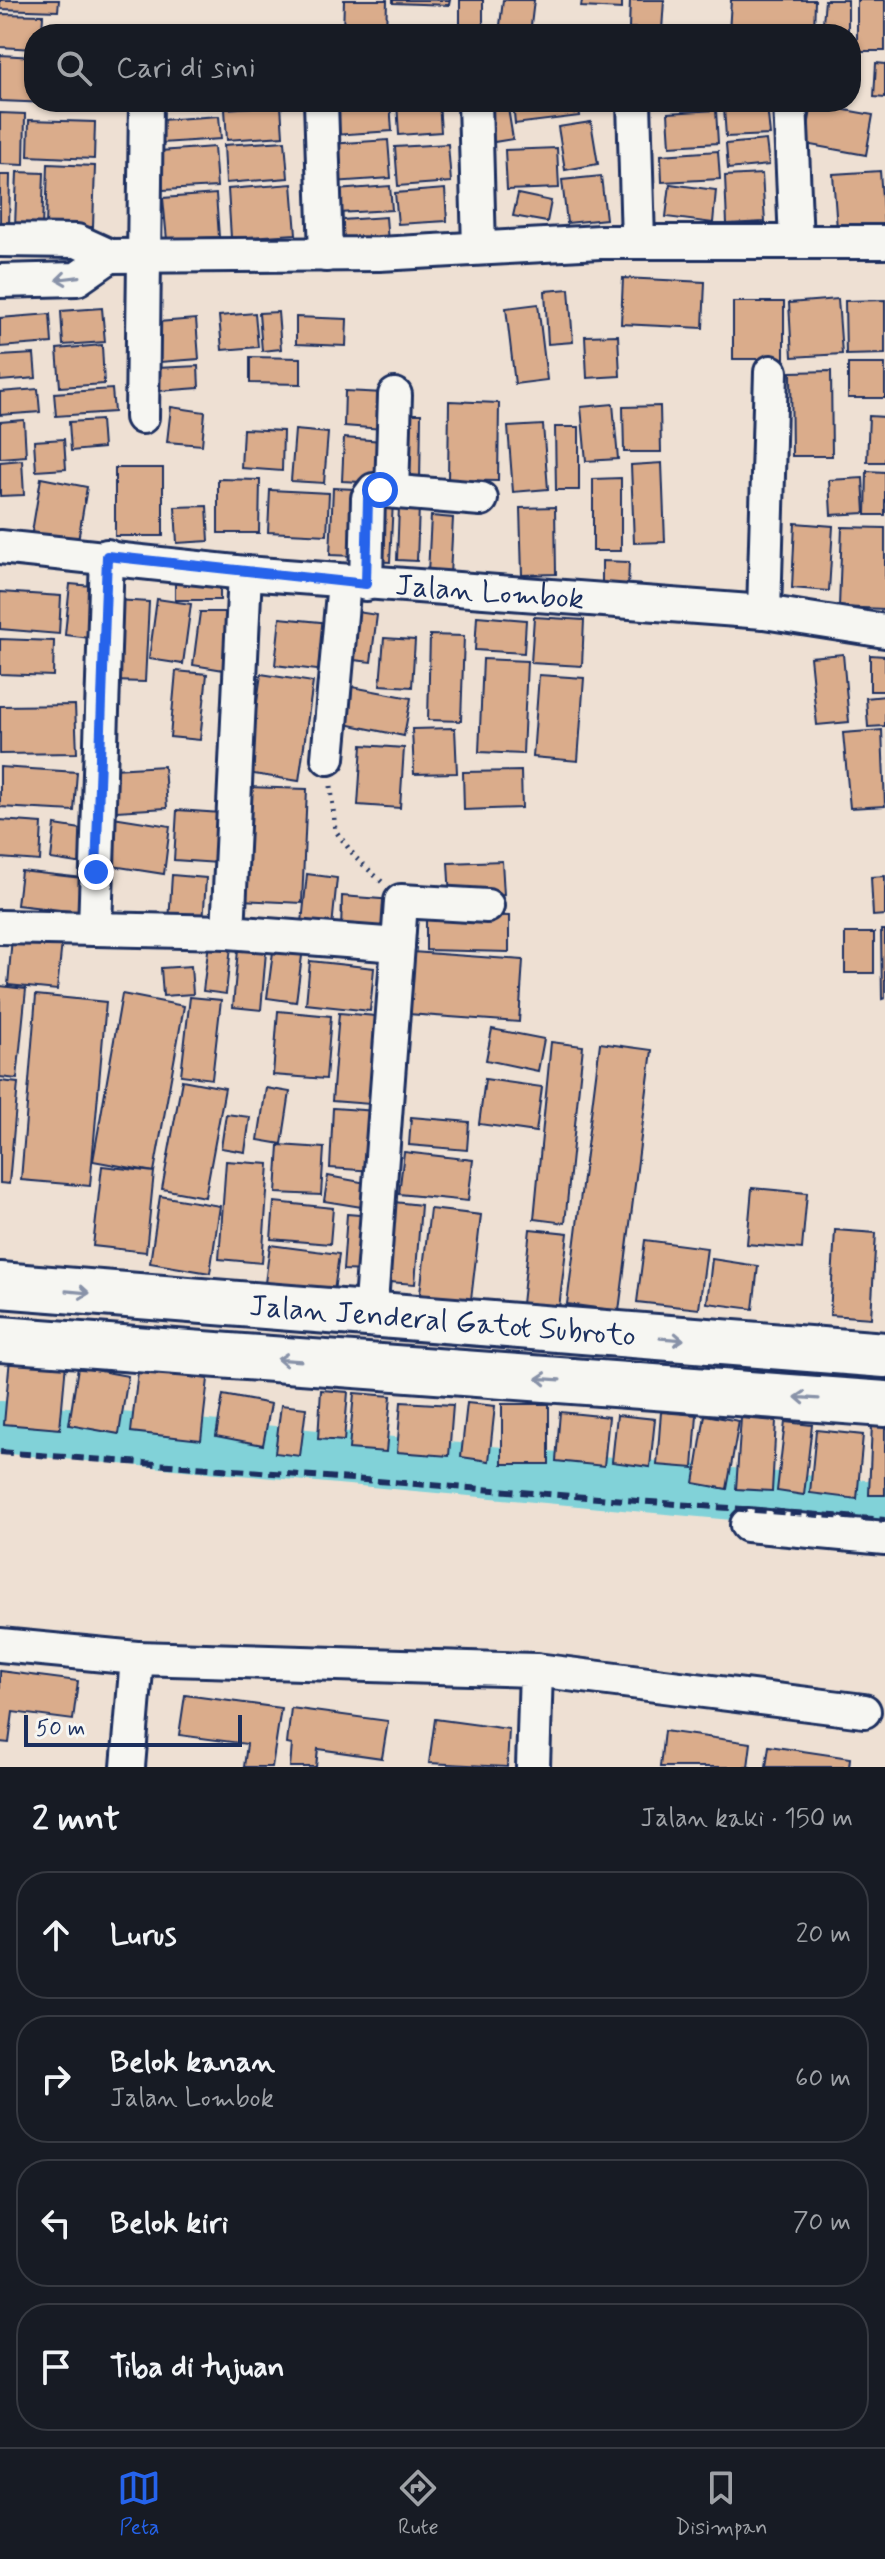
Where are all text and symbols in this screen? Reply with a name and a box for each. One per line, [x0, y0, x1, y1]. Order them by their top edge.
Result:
search box [24, 24, 861, 112]
icon: search [52, 46, 96, 90]
text: Cari di sini [116, 49, 256, 88]
one-way arrow [55, 270, 81, 285]
route start [362, 472, 398, 508]
street label: Jalan Lombok [394, 566, 586, 619]
route end [78, 854, 114, 890]
one-way arrow [64, 1285, 91, 1300]
street label: Jalan Jenderal Gatot Subroto [248, 1287, 637, 1356]
one-way arrow [658, 1332, 685, 1347]
one-way arrow [276, 1352, 303, 1367]
one-way arrow [535, 1371, 562, 1386]
one-way arrow [794, 1390, 821, 1405]
scale bar [24, 1711, 242, 1747]
text: 50 m [36, 1715, 85, 1743]
text: 2 mnt [32, 1797, 120, 1842]
text: Jalan kaki · 150 m [640, 1802, 853, 1836]
icon: ahead [34, 1913, 78, 1957]
text: Lurus [110, 1916, 177, 1955]
text: 20 m [796, 1918, 851, 1952]
text: Belok kanan [110, 2043, 275, 2082]
icon: right [34, 2057, 78, 2101]
text: 60 m [795, 2062, 851, 2096]
text: Jalan Lombok [110, 2082, 274, 2116]
icon: left [34, 2201, 78, 2245]
text: Belok kiri [110, 2204, 228, 2243]
text: 70 m [793, 2206, 851, 2240]
icon: arrive [34, 2345, 78, 2389]
text: Tiba di tujuan [110, 2348, 285, 2387]
tab: Peta [117, 2466, 161, 2542]
tab: Rute [396, 2466, 440, 2542]
tab: Disimpan [675, 2466, 768, 2542]

